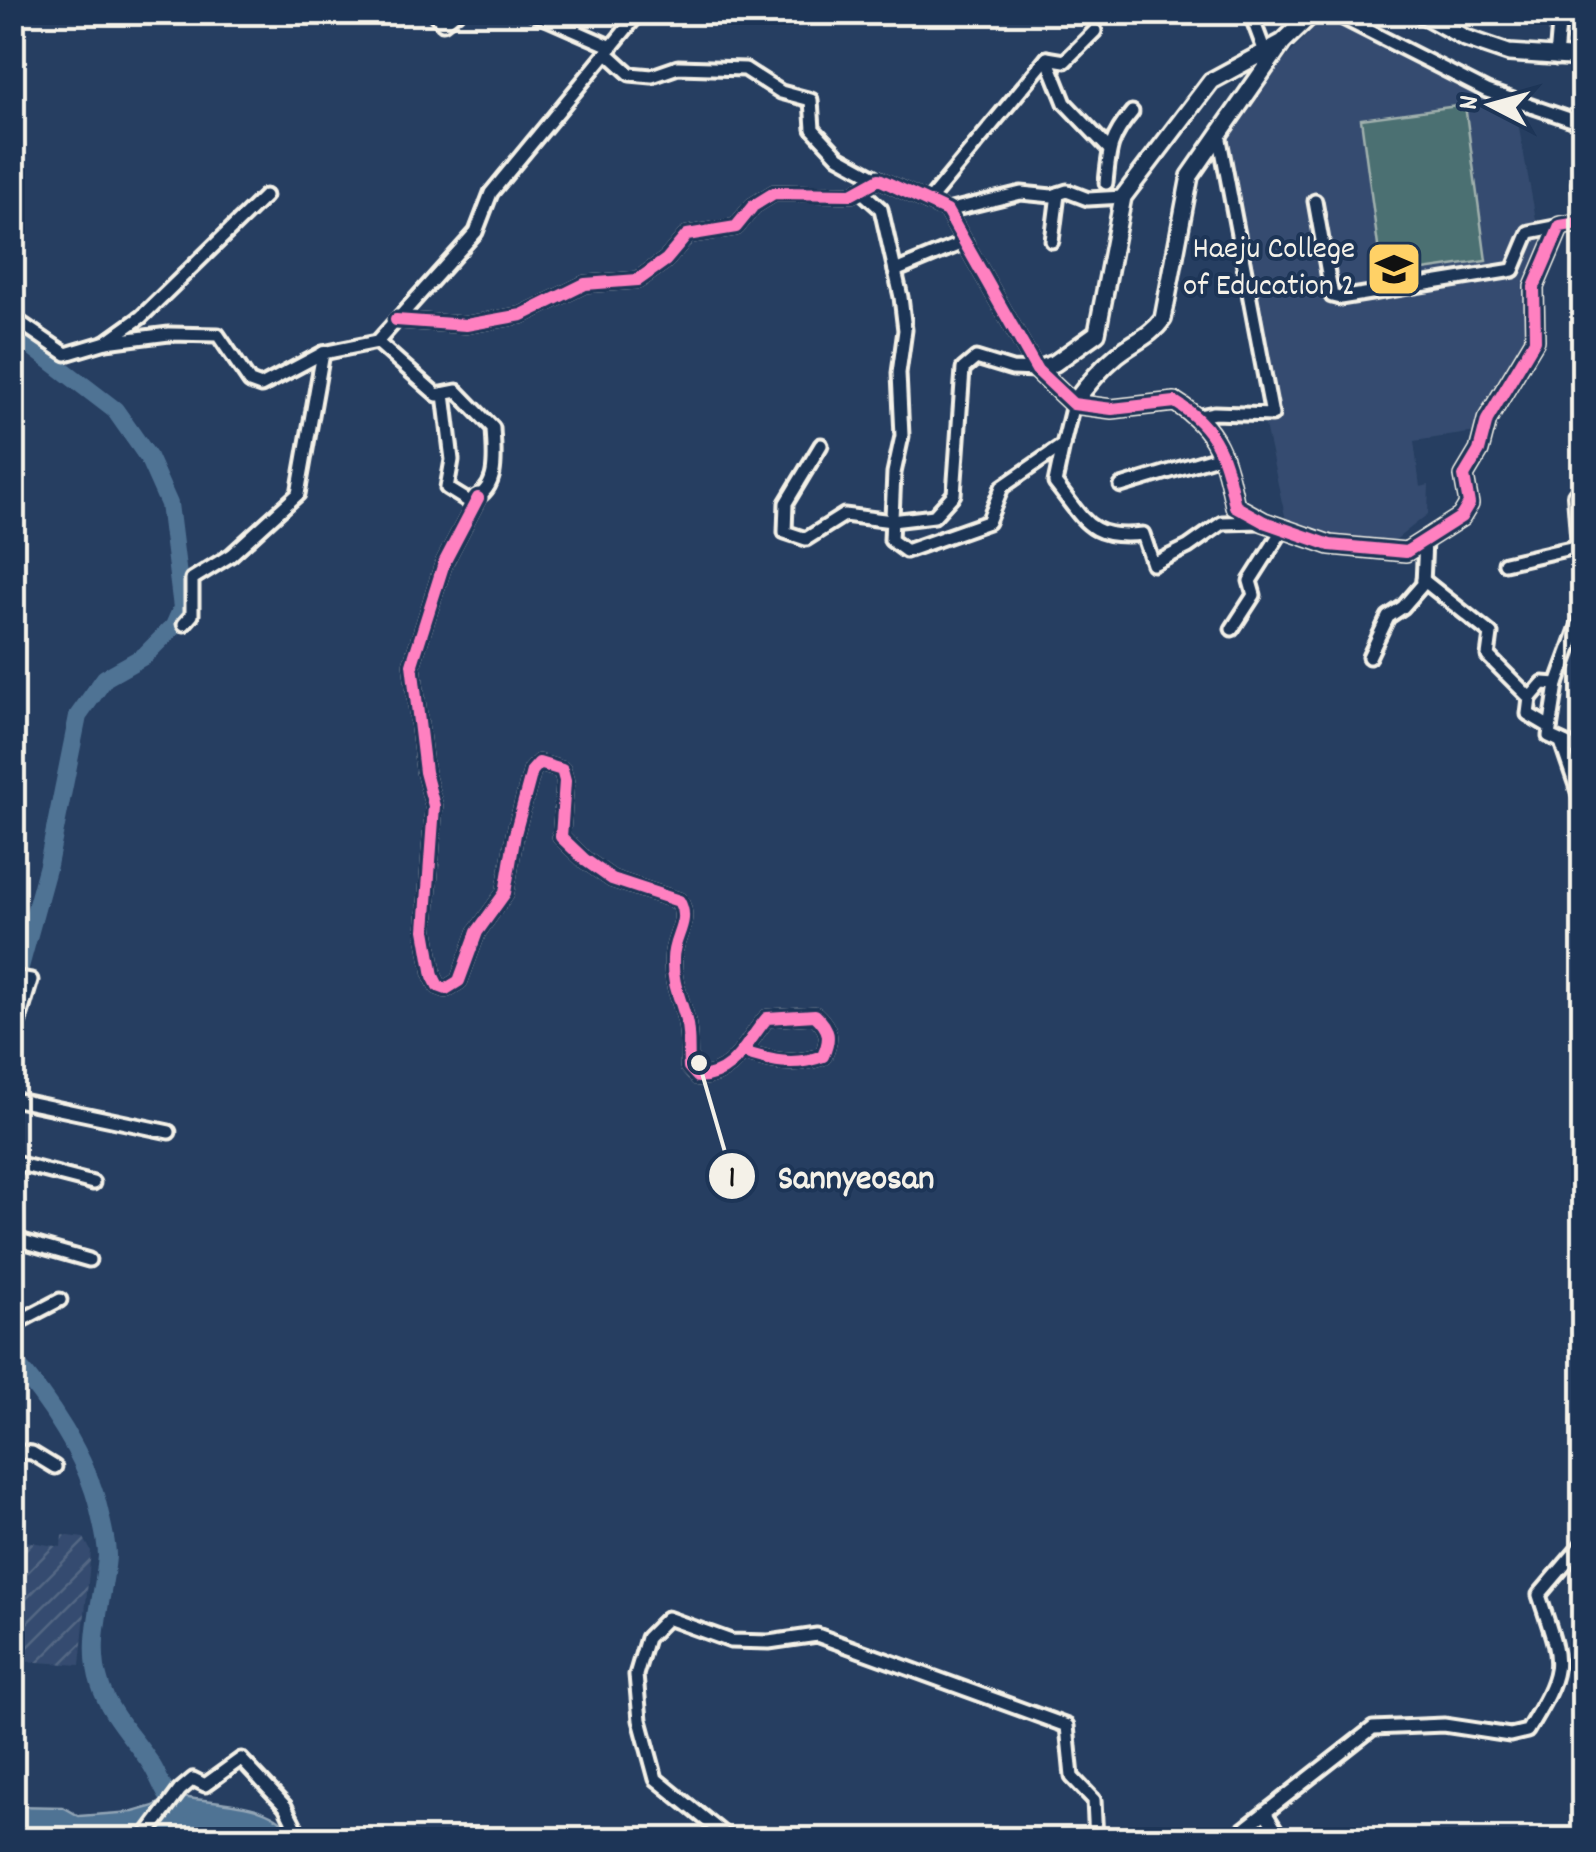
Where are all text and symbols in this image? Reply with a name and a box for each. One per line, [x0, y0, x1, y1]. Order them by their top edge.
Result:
north arrow [1441, 55, 1541, 155]
text: N [1450, 94, 1492, 112]
place label: Haeju College of Education 2 [1183, 228, 1355, 311]
school or university icon: Haeju College of Education 2 [1364, 239, 1424, 299]
callout: Sannyeosan [707, 1143, 954, 1208]
text: Sannyeosan [778, 1156, 934, 1206]
text: 1 [729, 1159, 735, 1202]

